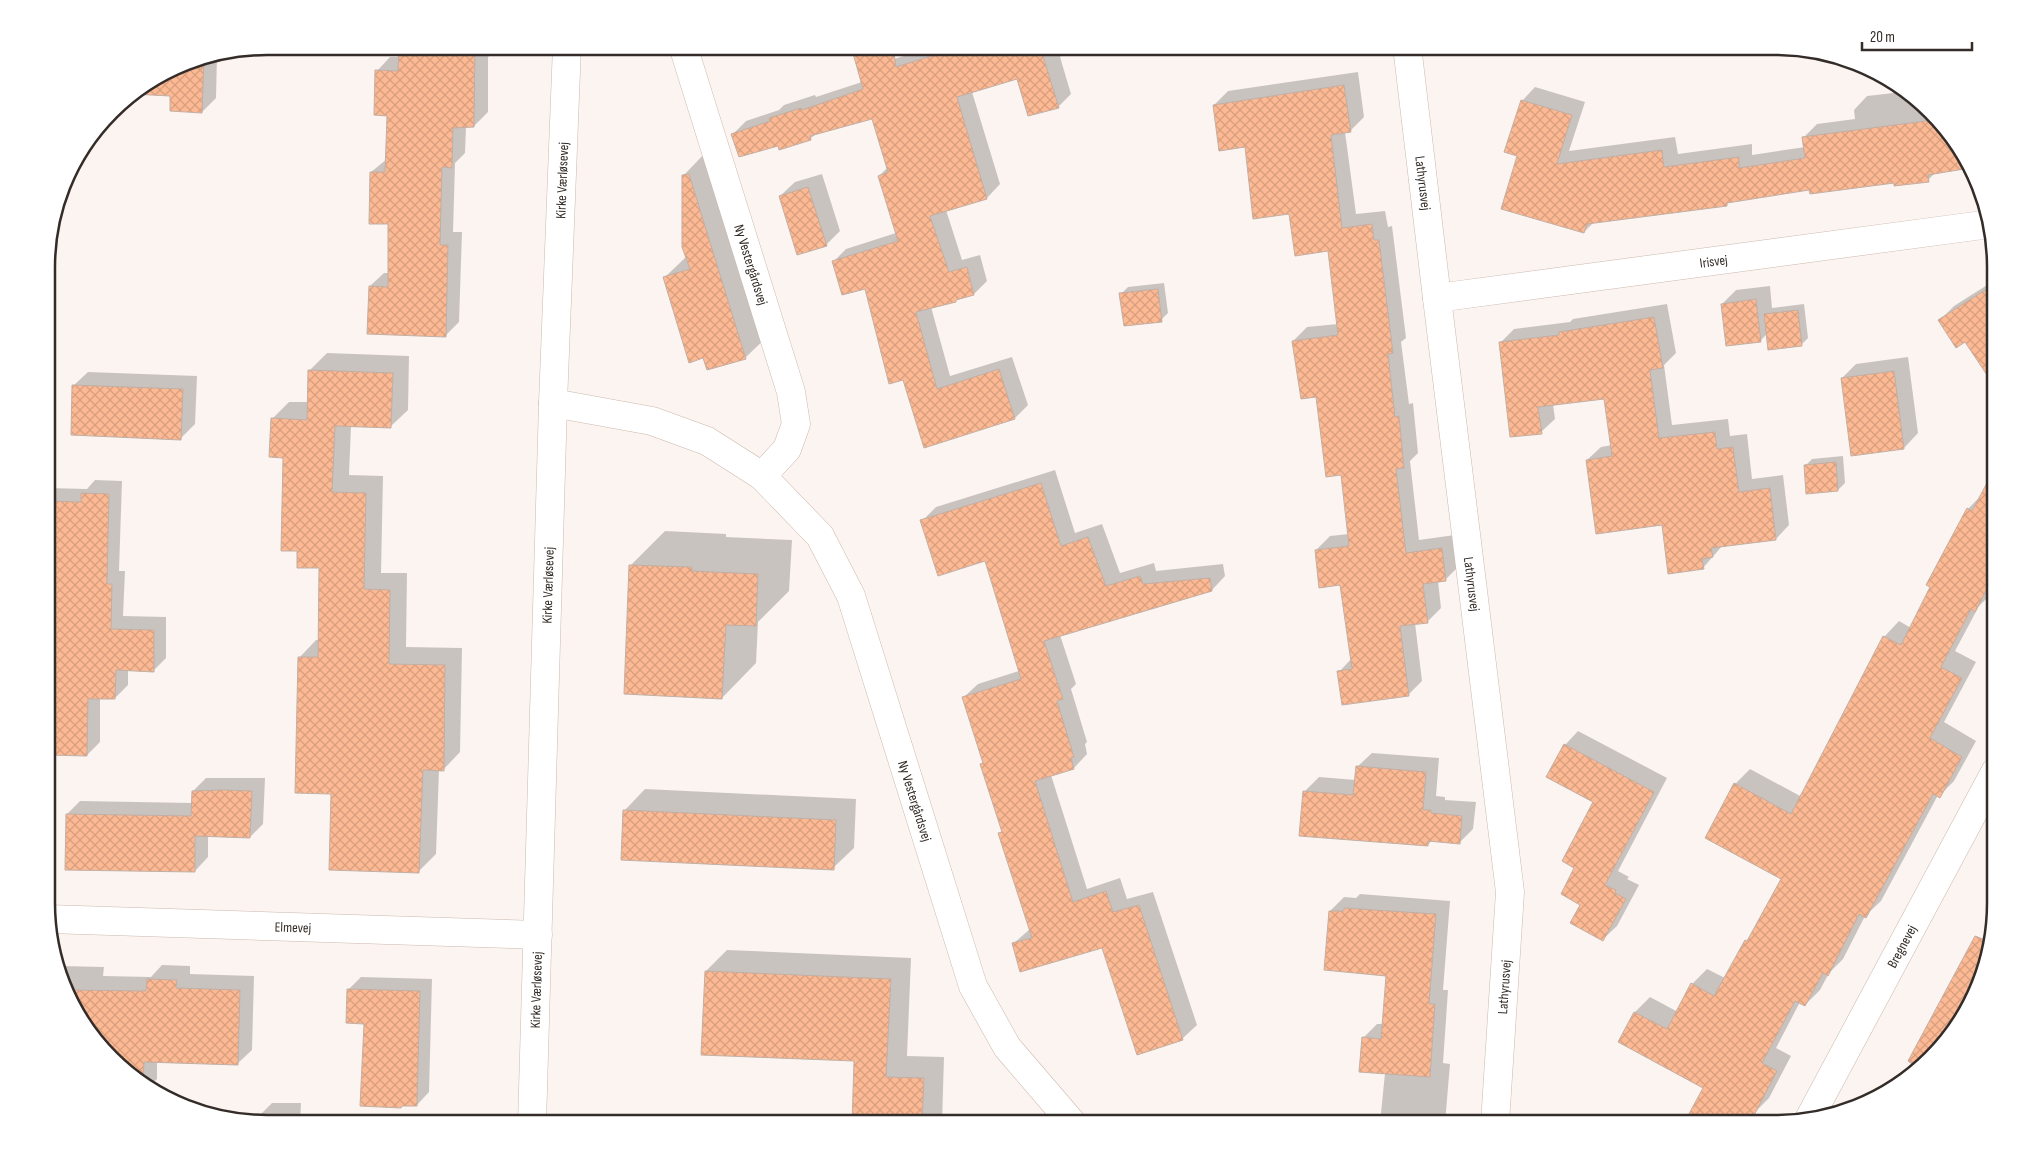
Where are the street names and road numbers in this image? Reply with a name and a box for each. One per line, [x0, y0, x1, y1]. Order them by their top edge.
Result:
street label: Kirke Værløsevej [552, 142, 572, 219]
street label: Lathyrusvej [1411, 155, 1434, 211]
street label: Ny Vestergårdsvej [730, 222, 771, 307]
street label: Irisvej [1699, 251, 1729, 272]
street label: Kirke Værløsevej [539, 547, 558, 624]
street label: Lathyrusvej [1460, 556, 1483, 612]
street label: Ny Vestergårdsvej [894, 759, 935, 843]
street label: Elmevej [274, 918, 311, 937]
street label: Bregnevej [1884, 922, 1920, 971]
street label: Kirke Værløsevej [527, 951, 546, 1029]
street label: Lathyrusvej [1494, 959, 1515, 1015]

